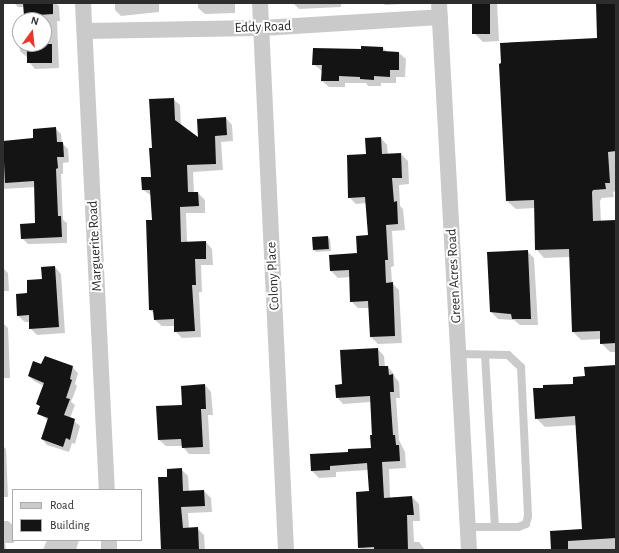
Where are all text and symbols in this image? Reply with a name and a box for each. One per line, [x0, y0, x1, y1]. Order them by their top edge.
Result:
north arrow [12, 12, 52, 52]
text: N [30, 15, 40, 27]
street label: Eddy Road [234, 18, 292, 36]
street label: Marguerite Road [84, 200, 106, 292]
street label: Green Acres Road [443, 228, 465, 324]
street label: Colony Place [263, 241, 283, 311]
legend [12, 489, 142, 541]
text: Road [50, 499, 74, 511]
text: Building [50, 519, 90, 531]

